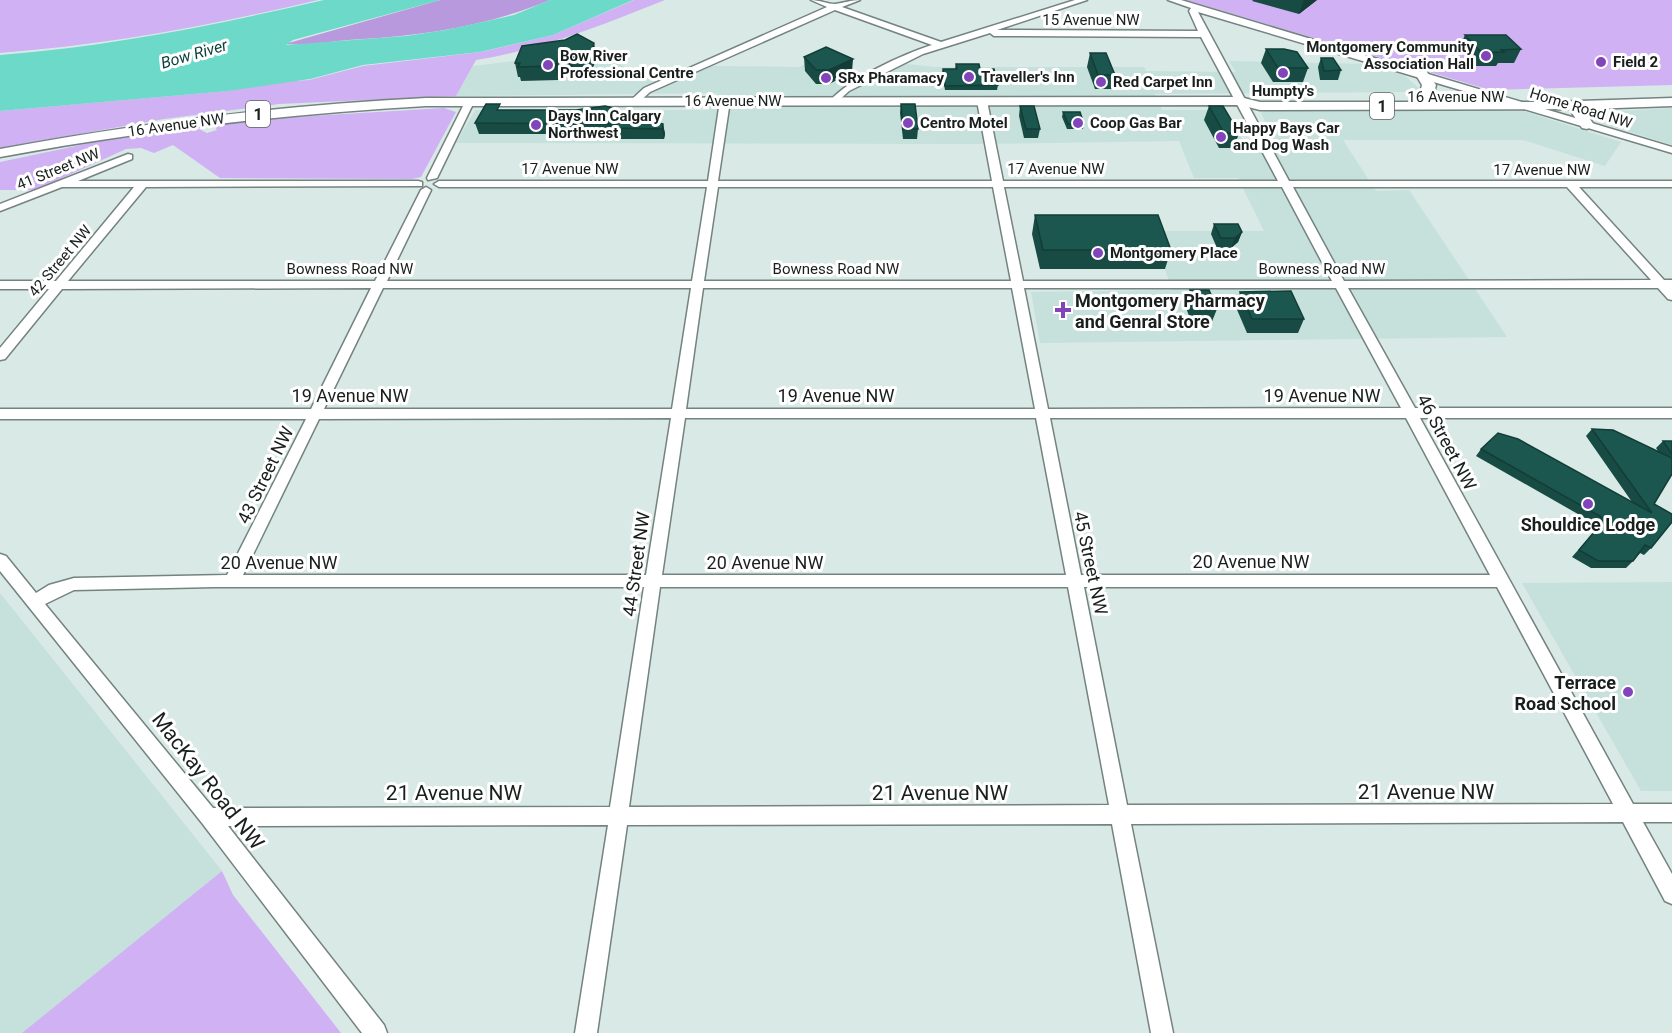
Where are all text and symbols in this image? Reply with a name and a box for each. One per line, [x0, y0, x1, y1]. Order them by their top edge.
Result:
street label: 15 Avenue NW [1042, 11, 1140, 29]
water label: Bow River [159, 35, 230, 73]
place label: Montgomery Community Association Hall [1306, 38, 1474, 73]
place label: Bow River Professional Centre [560, 47, 694, 82]
marker: Montgomery Community Association Hall [1479, 49, 1493, 63]
place label: Field 2 [1613, 53, 1658, 71]
marker: Field 2 [1594, 55, 1608, 69]
marker: Bow River Professional Centre [541, 58, 555, 72]
marker: Humpty's [1276, 66, 1290, 80]
place label: Traveller's Inn [981, 68, 1075, 86]
place label: SRx Pharamacy [838, 69, 944, 87]
marker: Traveller's Inn [962, 70, 976, 84]
marker: SRx Pharamacy [819, 71, 833, 85]
place label: Red Carpet Inn [1113, 73, 1213, 91]
marker: Red Carpet Inn [1094, 75, 1108, 89]
place label: Humpty's [1252, 82, 1315, 100]
street label: Home Road NW [1528, 84, 1634, 132]
street label: 16 Avenue NW [1407, 88, 1505, 106]
street label: 16 Avenue NW [684, 92, 782, 110]
road number: 1 [1370, 93, 1394, 119]
road number: 1 [246, 101, 270, 127]
place label: Days Inn Calgary Northwest [548, 107, 662, 142]
street label: 16 Avenue NW [127, 109, 225, 141]
place label: Centro Motel [920, 114, 1008, 132]
place label: Coop Gas Bar [1090, 114, 1182, 132]
marker: Centro Motel [901, 116, 915, 130]
marker: Coop Gas Bar [1071, 116, 1085, 130]
marker: Days Inn Calgary Northwest [529, 118, 543, 132]
place label: Happy Bays Car and Dog Wash [1233, 119, 1340, 154]
marker: Happy Bays Car and Dog Wash [1214, 130, 1228, 144]
street label: 41 Street NW [14, 144, 102, 194]
street label: 17 Avenue NW [521, 160, 619, 178]
street label: 17 Avenue NW [1007, 160, 1105, 178]
street label: 17 Avenue NW [1493, 161, 1591, 179]
street label: 42 Street NW [25, 222, 95, 300]
place label: Montgomery Place [1110, 244, 1238, 262]
marker: Montgomery Place [1091, 246, 1105, 260]
street label: Bowness Road NW [287, 260, 413, 278]
street label: Bowness Road NW [773, 260, 899, 278]
street label: Bowness Road NW [1259, 260, 1385, 278]
place label: Montgomery Pharmacy and Genral Store [1075, 290, 1266, 332]
marker: Montgomery Pharmacy and Genral Store [1056, 303, 1070, 317]
street label: 19 Avenue NW [292, 385, 408, 406]
street label: 19 Avenue NW [778, 385, 894, 406]
street label: 19 Avenue NW [1264, 385, 1380, 406]
street label: 46 Street NW [1413, 391, 1481, 494]
street label: 43 Street NW [232, 423, 298, 527]
marker: Shouldice Lodge [1581, 497, 1595, 511]
street label: 45 Street NW [1070, 509, 1112, 617]
street label: 44 Street NW [618, 510, 654, 618]
place label: Shouldice Lodge [1521, 514, 1656, 535]
street label: 20 Avenue NW [1193, 551, 1309, 572]
street label: 20 Avenue NW [221, 552, 337, 573]
street label: 20 Avenue NW [707, 552, 823, 573]
place label: Terrace Road School [1514, 672, 1616, 714]
marker: Terrace Road School [1621, 685, 1635, 699]
street label: MacKay Road NW [147, 708, 269, 855]
street label: 21 Avenue NW [1358, 780, 1495, 804]
street label: 21 Avenue NW [386, 781, 523, 805]
street label: 21 Avenue NW [872, 781, 1009, 805]

